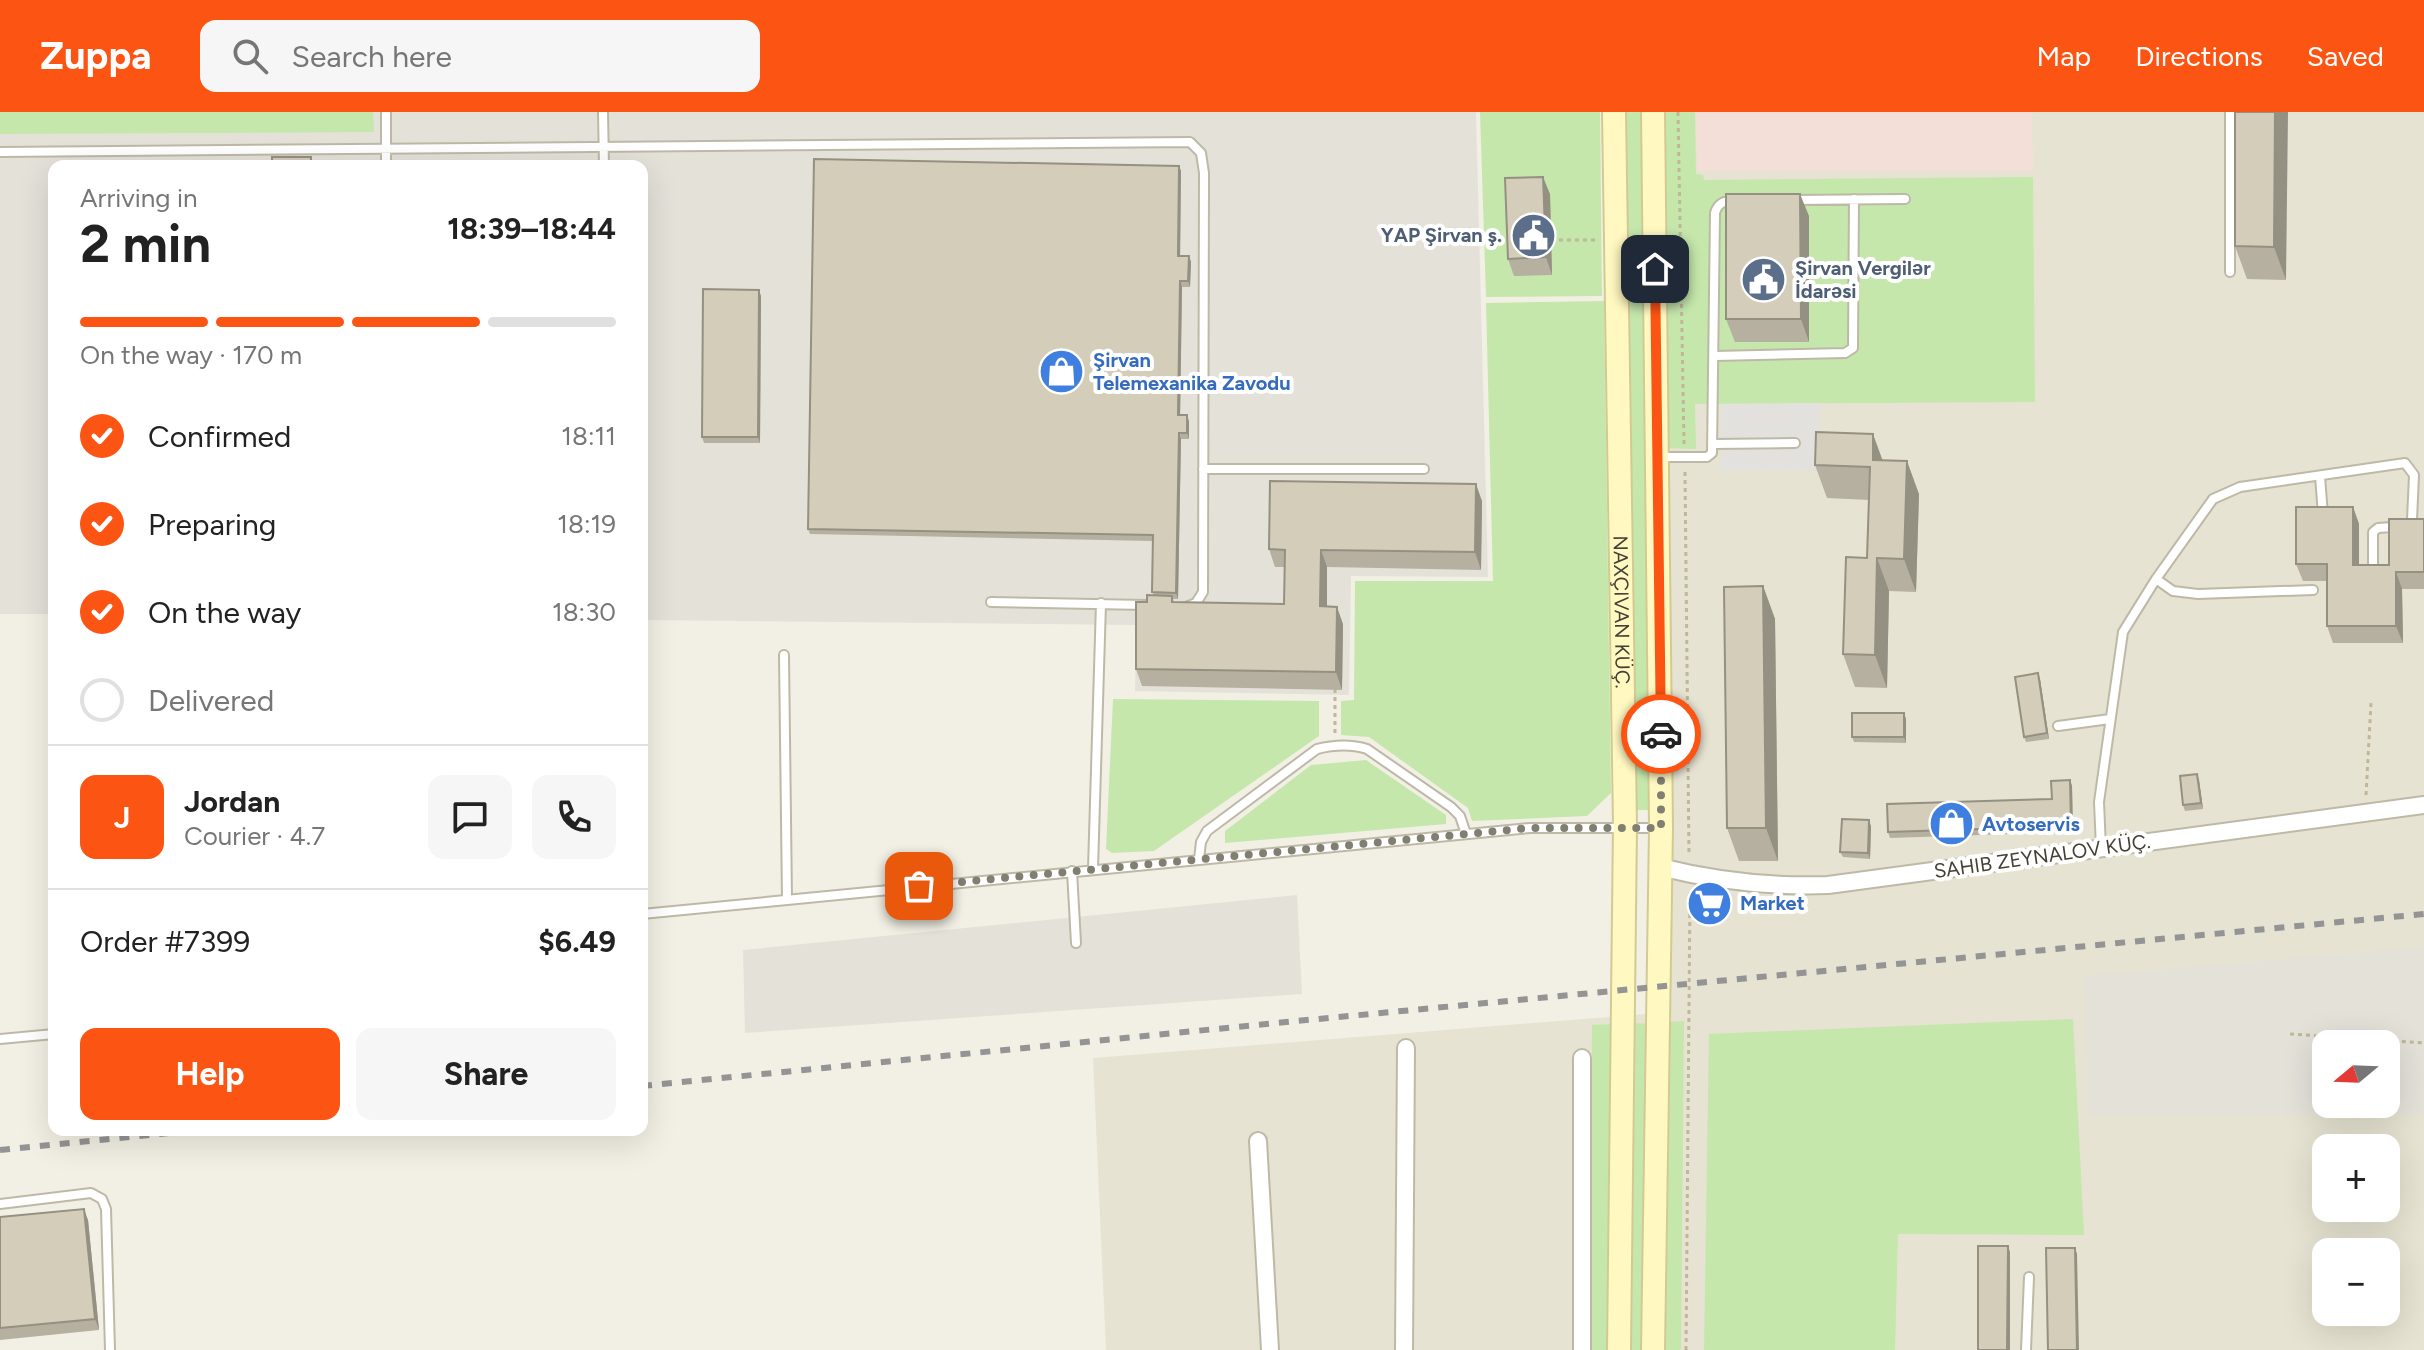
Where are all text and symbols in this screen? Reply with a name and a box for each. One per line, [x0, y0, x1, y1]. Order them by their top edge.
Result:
search box [200, 20, 760, 92]
text: Zuppa [40, 33, 152, 79]
icon: search [228, 34, 272, 78]
text: Search here [292, 38, 452, 75]
text: Map [2037, 39, 2091, 73]
text: Directions [2135, 39, 2263, 73]
text: Saved [2307, 39, 2384, 73]
text: Arriving in [80, 182, 198, 214]
text: 18:39–18:44 [447, 210, 616, 247]
public building icon: YAP Şirvan ş. [1509, 211, 1557, 259]
text: 2 min [80, 213, 211, 275]
place label: YAP Şirvan ş. [1381, 223, 1502, 247]
pin [1621, 235, 1689, 303]
icon: home [1633, 247, 1677, 291]
public building icon: Şirvan Vergilər İdarəsi [1740, 255, 1788, 303]
place label: Şirvan Vergilər İdarəsi [1795, 256, 1931, 303]
text: On the way · 170 m [80, 339, 302, 371]
shop icon: Şirvan Telemexanika Zavodu [1038, 347, 1086, 395]
place label: Şirvan Telemexanika Zavodu [1093, 348, 1291, 395]
icon: check [80, 414, 124, 458]
text: Confirmed [148, 418, 291, 455]
text: 18:11 [561, 420, 616, 452]
icon: check [80, 502, 124, 546]
text: Preparing [148, 506, 276, 543]
text: 18:19 [557, 508, 616, 540]
street label: NAXÇIVAN KÜÇ. [1609, 535, 1635, 689]
icon: check [80, 590, 124, 634]
text: On the way [148, 594, 301, 631]
text: 18:30 [552, 596, 616, 628]
text: Delivered [148, 682, 274, 719]
courier [1621, 694, 1701, 774]
icon: car [1639, 712, 1683, 756]
button: chat [428, 775, 512, 859]
button: phone [532, 775, 616, 859]
text: Jordan [184, 783, 280, 820]
text: J [114, 799, 130, 836]
shop icon: Avtoservis [1927, 800, 1975, 848]
place label: Avtoservis [1982, 812, 2080, 836]
text: Courier · 4.7 [184, 820, 325, 852]
street label: SAHIB ZEYNALOV KÜÇ. [1932, 829, 2152, 883]
pin [885, 852, 953, 920]
icon: bag [897, 864, 941, 908]
supermarket icon: Market [1685, 879, 1733, 927]
place label: Market [1740, 891, 1805, 915]
text: Order #7399 [80, 923, 250, 960]
text: $6.49 [538, 923, 616, 960]
button: Help [80, 1028, 340, 1120]
button: Share [356, 1028, 616, 1120]
north arrow [2312, 1030, 2400, 1118]
map controls [2312, 1030, 2400, 1326]
button: + [2312, 1134, 2400, 1222]
button: − [2312, 1238, 2400, 1326]

